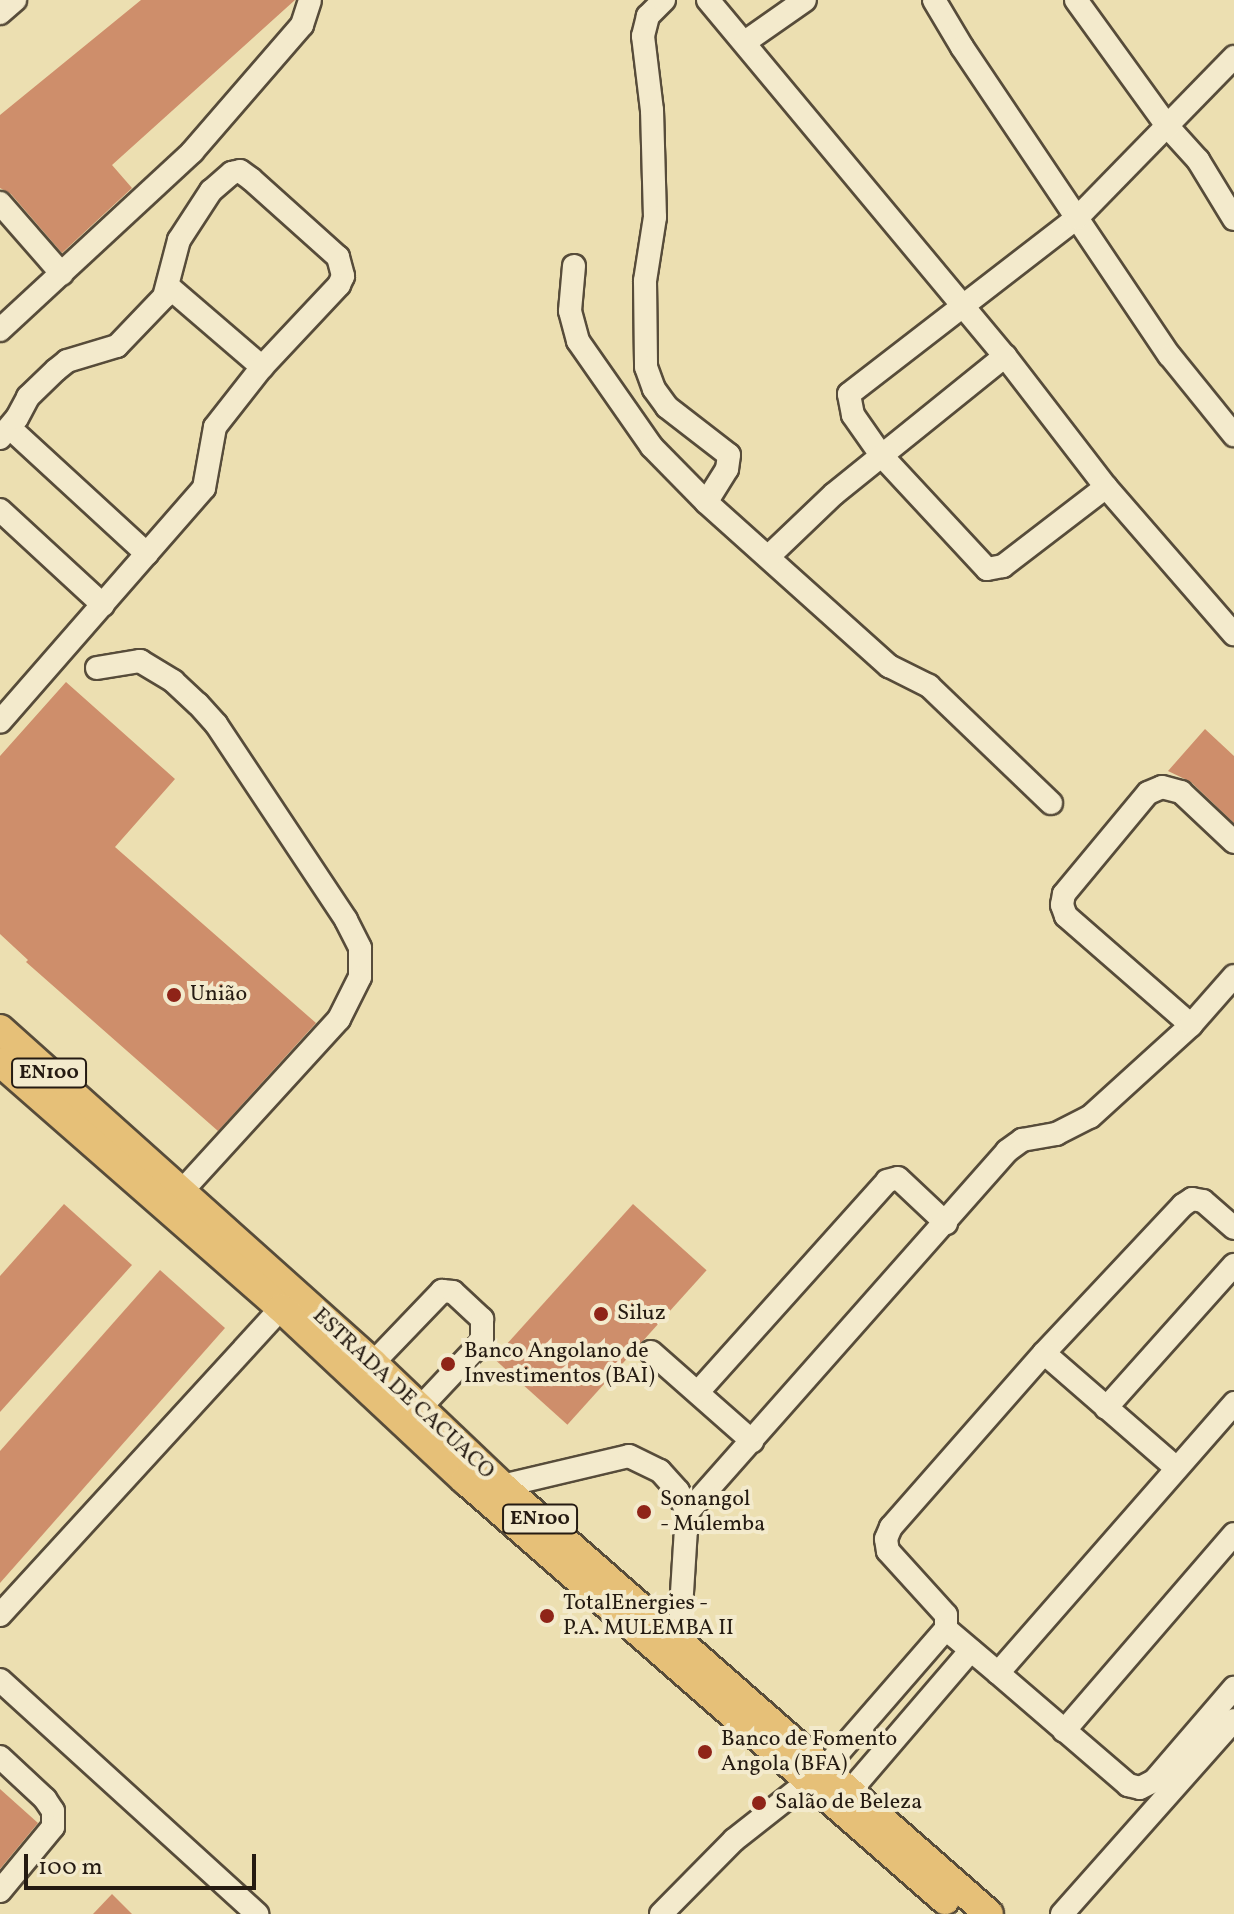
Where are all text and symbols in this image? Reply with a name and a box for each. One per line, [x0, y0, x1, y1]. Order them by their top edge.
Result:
place label: União [190, 982, 247, 1008]
marker: União [165, 986, 183, 1004]
road number: EN100 [11, 1057, 87, 1089]
place label: Siluz [617, 1301, 666, 1327]
street label: ESTRADA DE CACUACO [307, 1303, 499, 1485]
marker: Siluz [592, 1305, 610, 1323]
place label: Banco Angolano de Investimentos (BAI) [464, 1338, 655, 1390]
marker: Banco Angolano de Investimentos (BAI) [439, 1355, 457, 1373]
place label: Sonangol - Mulemba [660, 1486, 766, 1538]
road number: EN100 [502, 1503, 578, 1535]
marker: Sonangol - Mulemba [635, 1503, 653, 1521]
place label: TotalEnergies - P.A. MULEMBA II [563, 1590, 734, 1642]
marker: TotalEnergies - P.A. MULEMBA II [538, 1607, 556, 1625]
place label: Banco de Fomento Angola (BFA) [721, 1726, 897, 1778]
marker: Banco de Fomento Angola (BFA) [696, 1743, 714, 1761]
place label: Salão de Beleza [775, 1790, 922, 1816]
marker: Salão de Beleza [750, 1794, 768, 1812]
scale bar [28, 1838, 260, 1888]
text: 100 m [38, 1851, 103, 1885]

